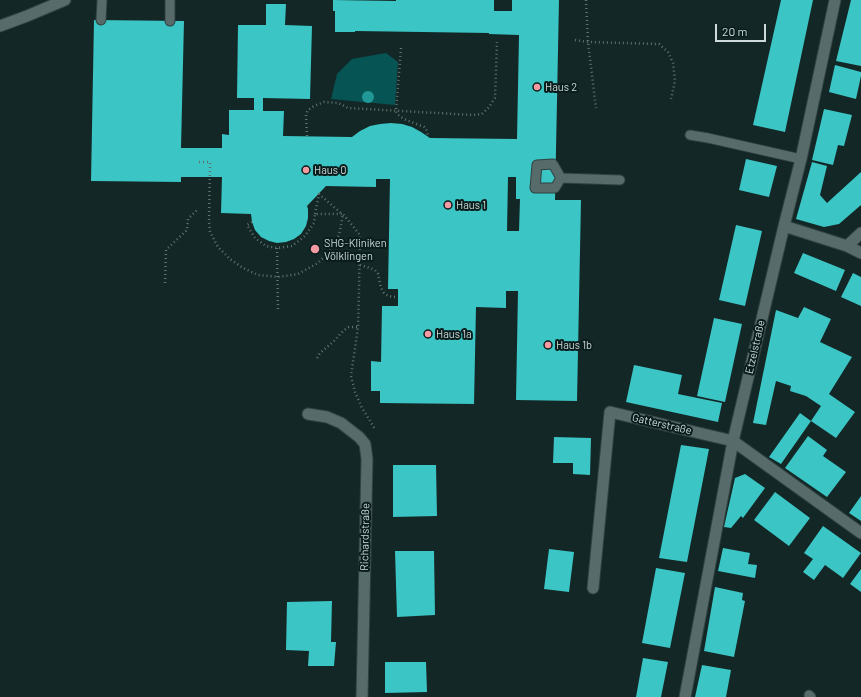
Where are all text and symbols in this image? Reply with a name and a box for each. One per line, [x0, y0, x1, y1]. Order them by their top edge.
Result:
scale bar [717, 16, 768, 42]
text: 20 m [722, 24, 748, 38]
place label: Haus 2 [545, 80, 577, 94]
marker: Haus 2 [532, 82, 542, 92]
place label: Haus 0 [314, 163, 346, 177]
marker: Haus 0 [301, 165, 311, 175]
place label: Haus 1 [456, 198, 486, 212]
marker: Haus 1 [443, 200, 453, 210]
place label: SHG-Kliniken Völklingen [324, 236, 387, 262]
marker: SHG-Kliniken Völklingen [309, 243, 321, 255]
street label: Etzelstraße [742, 319, 768, 375]
place label: Haus 1a [436, 327, 472, 341]
marker: Haus 1a [423, 329, 433, 339]
place label: Haus 1b [556, 338, 592, 352]
marker: Haus 1b [543, 340, 553, 350]
street label: Gatterstraße [631, 411, 693, 437]
street label: Richardstraße [358, 503, 372, 571]

